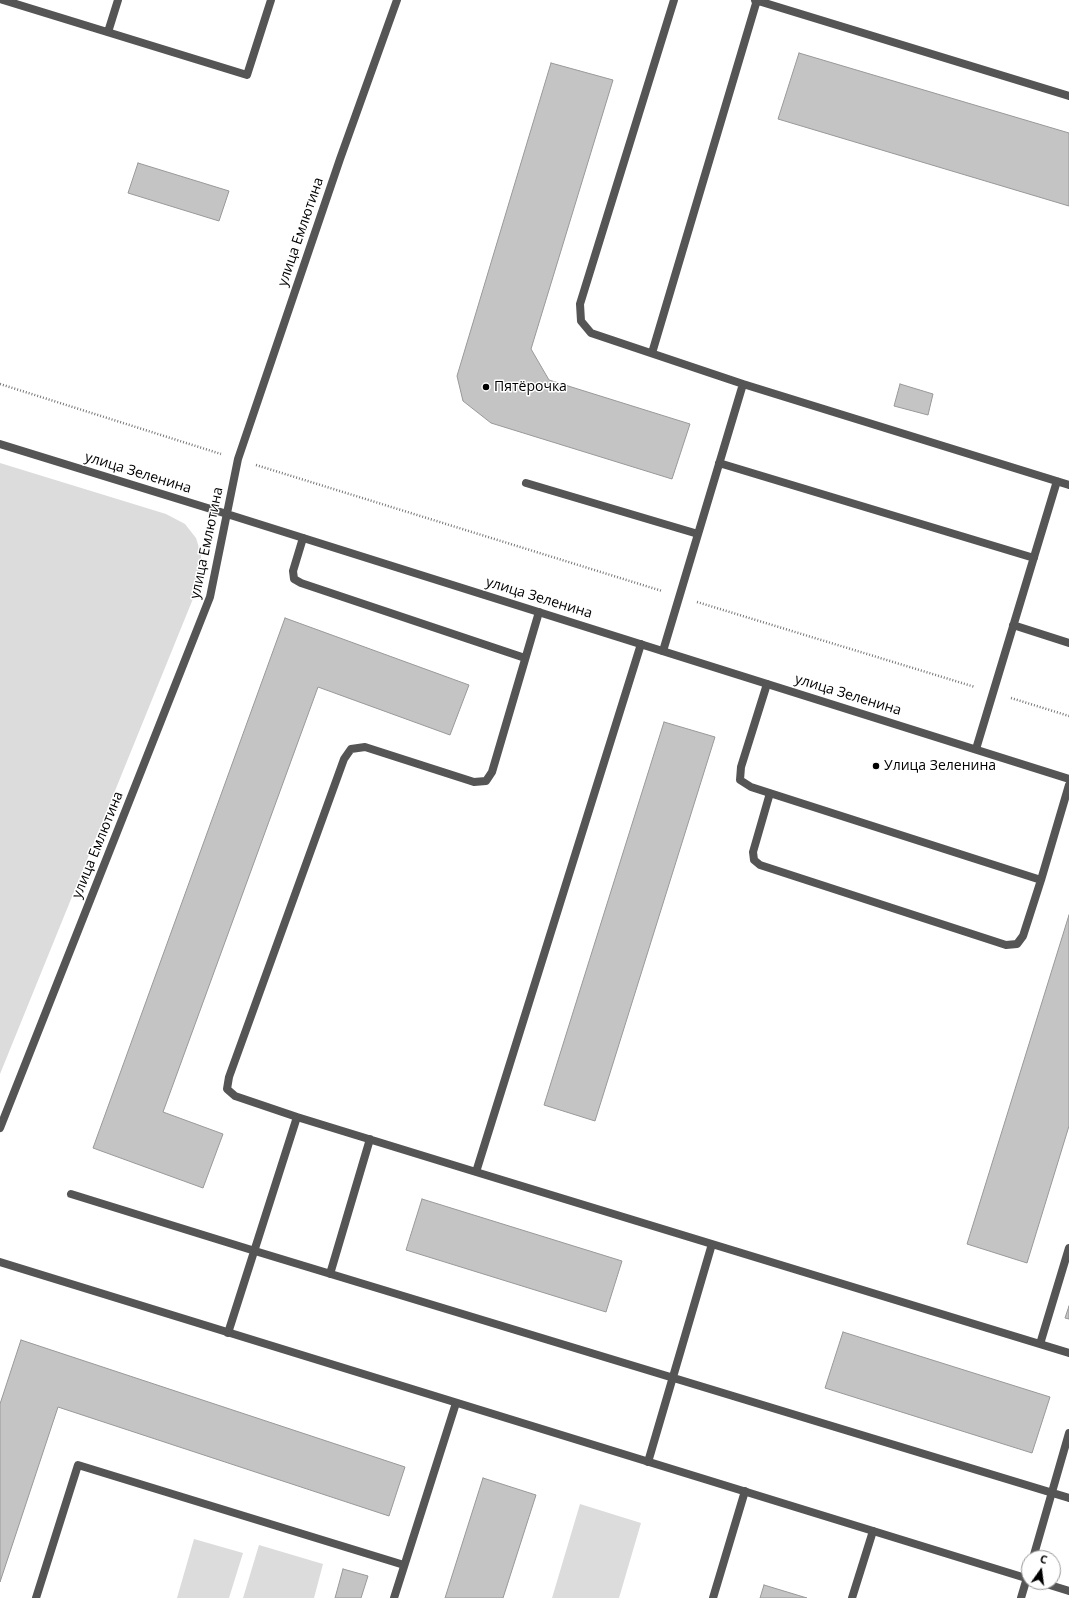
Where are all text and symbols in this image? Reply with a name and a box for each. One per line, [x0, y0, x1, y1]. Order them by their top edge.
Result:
street label: улица Емлютина [275, 175, 327, 289]
place label: Пятёрочка [494, 379, 567, 395]
marker: Пятёрочка [481, 382, 491, 392]
street label: улица Зеленина [83, 449, 193, 497]
street label: улица Емлютина [187, 486, 227, 600]
street label: улица Зеленина [484, 574, 594, 622]
street label: улица Зеленина [793, 671, 903, 719]
place label: Улица Зеленина [884, 758, 996, 774]
marker: Улица Зеленина [871, 761, 881, 771]
street label: улица Емлютина [69, 789, 127, 901]
north arrow [1021, 1550, 1061, 1590]
text: С [1039, 1551, 1049, 1567]

